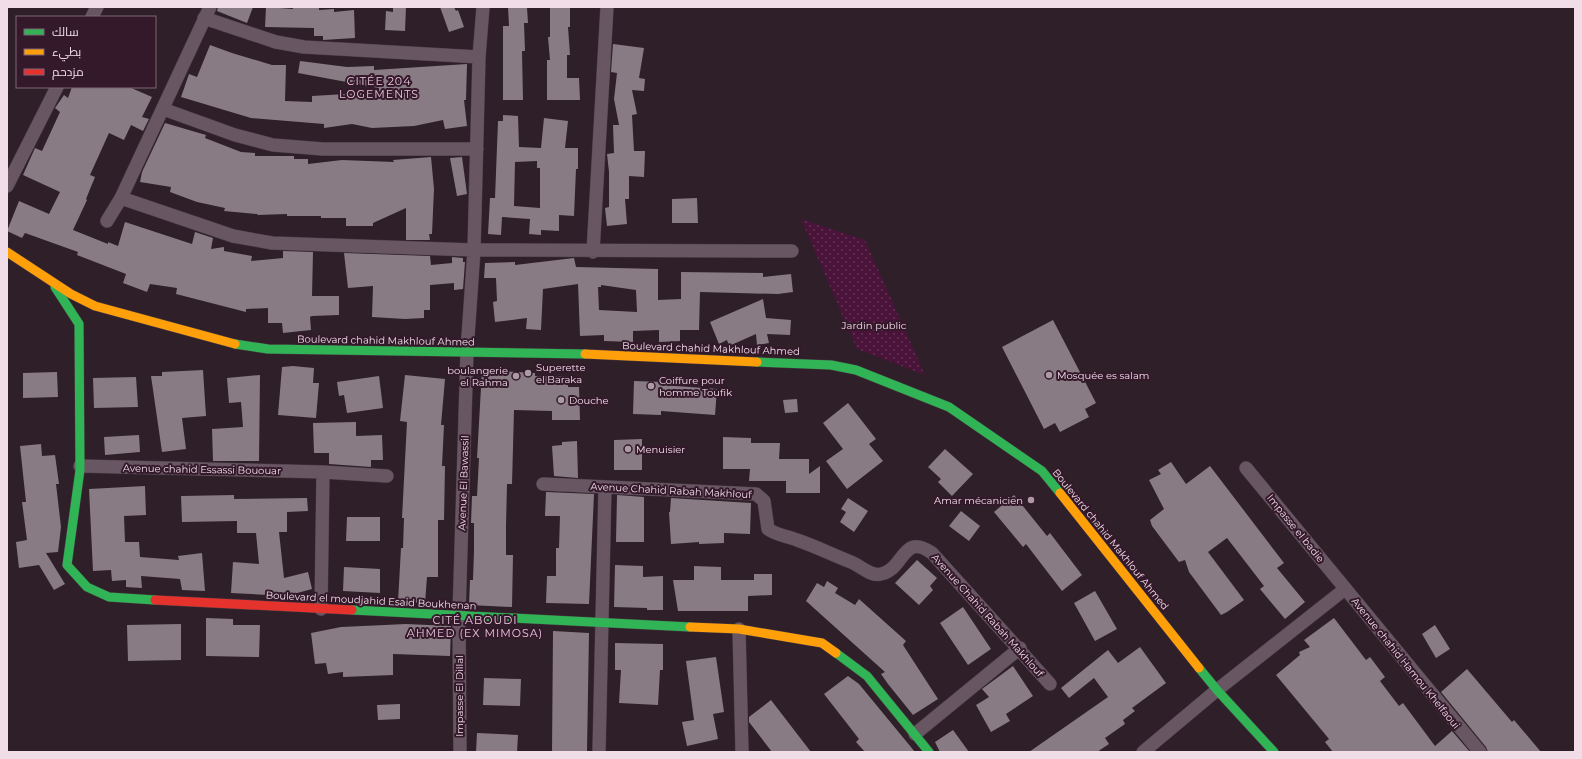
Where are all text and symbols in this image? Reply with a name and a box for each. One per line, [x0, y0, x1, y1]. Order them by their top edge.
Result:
legend [16, 16, 156, 88]
text: سالك [52, 24, 79, 39]
text: بطيء [52, 44, 81, 62]
text: مزدحم [52, 64, 84, 80]
district label: CITÉE 204 LOGEMENTS [339, 74, 419, 101]
park label: Jardin public [841, 319, 907, 332]
street label: Boulevard chahid Makhlouf Ahmed [297, 332, 475, 349]
street label: Boulevard chahid Makhlouf Ahmed [622, 339, 800, 358]
place label: Superette el Baraka [536, 361, 585, 386]
place label: boulangerie el Rahma [447, 364, 508, 389]
marker: Superette el Baraka [523, 368, 533, 378]
place label: Mosquée es salam [1057, 369, 1149, 382]
marker: Mosquée es salam [1044, 370, 1054, 380]
marker: boulangerie el Rahma [511, 371, 521, 381]
place label: Coiffure pour homme Toufik [659, 374, 732, 399]
marker: Coiffure pour homme Toufik [646, 381, 656, 391]
place label: Douche [569, 394, 609, 407]
marker: Douche [556, 395, 566, 405]
street label: Avenue El Bawassil [455, 435, 472, 531]
place label: Menuisier [636, 443, 685, 456]
marker: Menuisier [623, 444, 633, 454]
street label: Avenue chahid Essassi Bououar [123, 462, 281, 477]
street label: Boulevard chahid Makhlouf Ahmed [1050, 466, 1172, 613]
street label: Avenue Chahid Rabah Makhlouf [590, 480, 752, 501]
street label: Impasse el badie [1264, 492, 1327, 565]
place label: Amar mécanicien [934, 494, 1023, 507]
marker: Amar mécanicien [1026, 495, 1036, 505]
street label: Avenue Chahid Rabah Makhlouf [929, 551, 1047, 680]
street label: Boulevard el moudjahid Esaid Boukhenan [265, 588, 477, 613]
street label: Avenue chahid Hamou Khelfaoui [1349, 595, 1463, 732]
district label: CITÉ ABOUDI AHMED (EX MIMOSA) [407, 613, 543, 640]
street label: Impasse El Dillal [453, 655, 466, 737]

